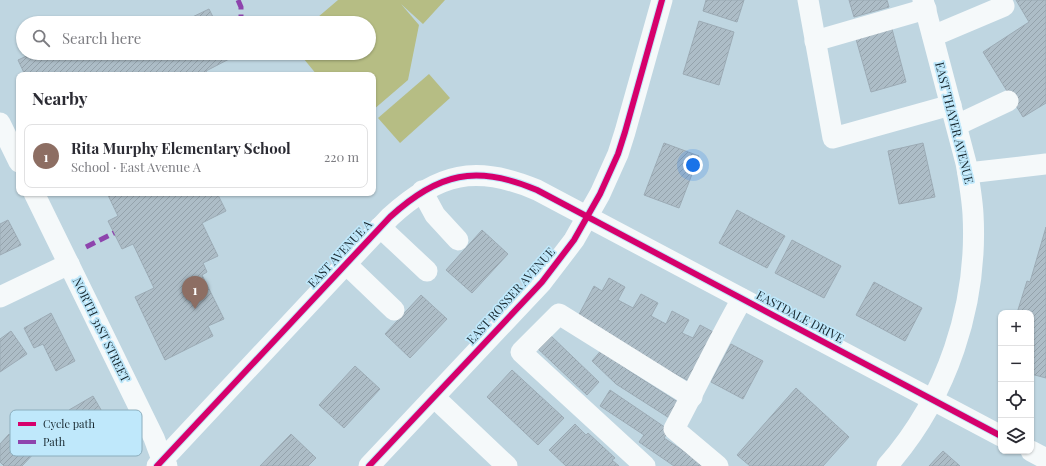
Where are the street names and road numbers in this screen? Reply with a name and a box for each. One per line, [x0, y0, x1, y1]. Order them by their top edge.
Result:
street label: EAST THAYER AVENUE [932, 60, 978, 185]
street label: EAST AVENUE A [304, 216, 375, 291]
street label: EAST ROSSER AVENUE [463, 244, 558, 347]
street label: NORTH 31ST STREET [70, 275, 134, 385]
street label: EASTDALE DRIVE [754, 286, 847, 346]

